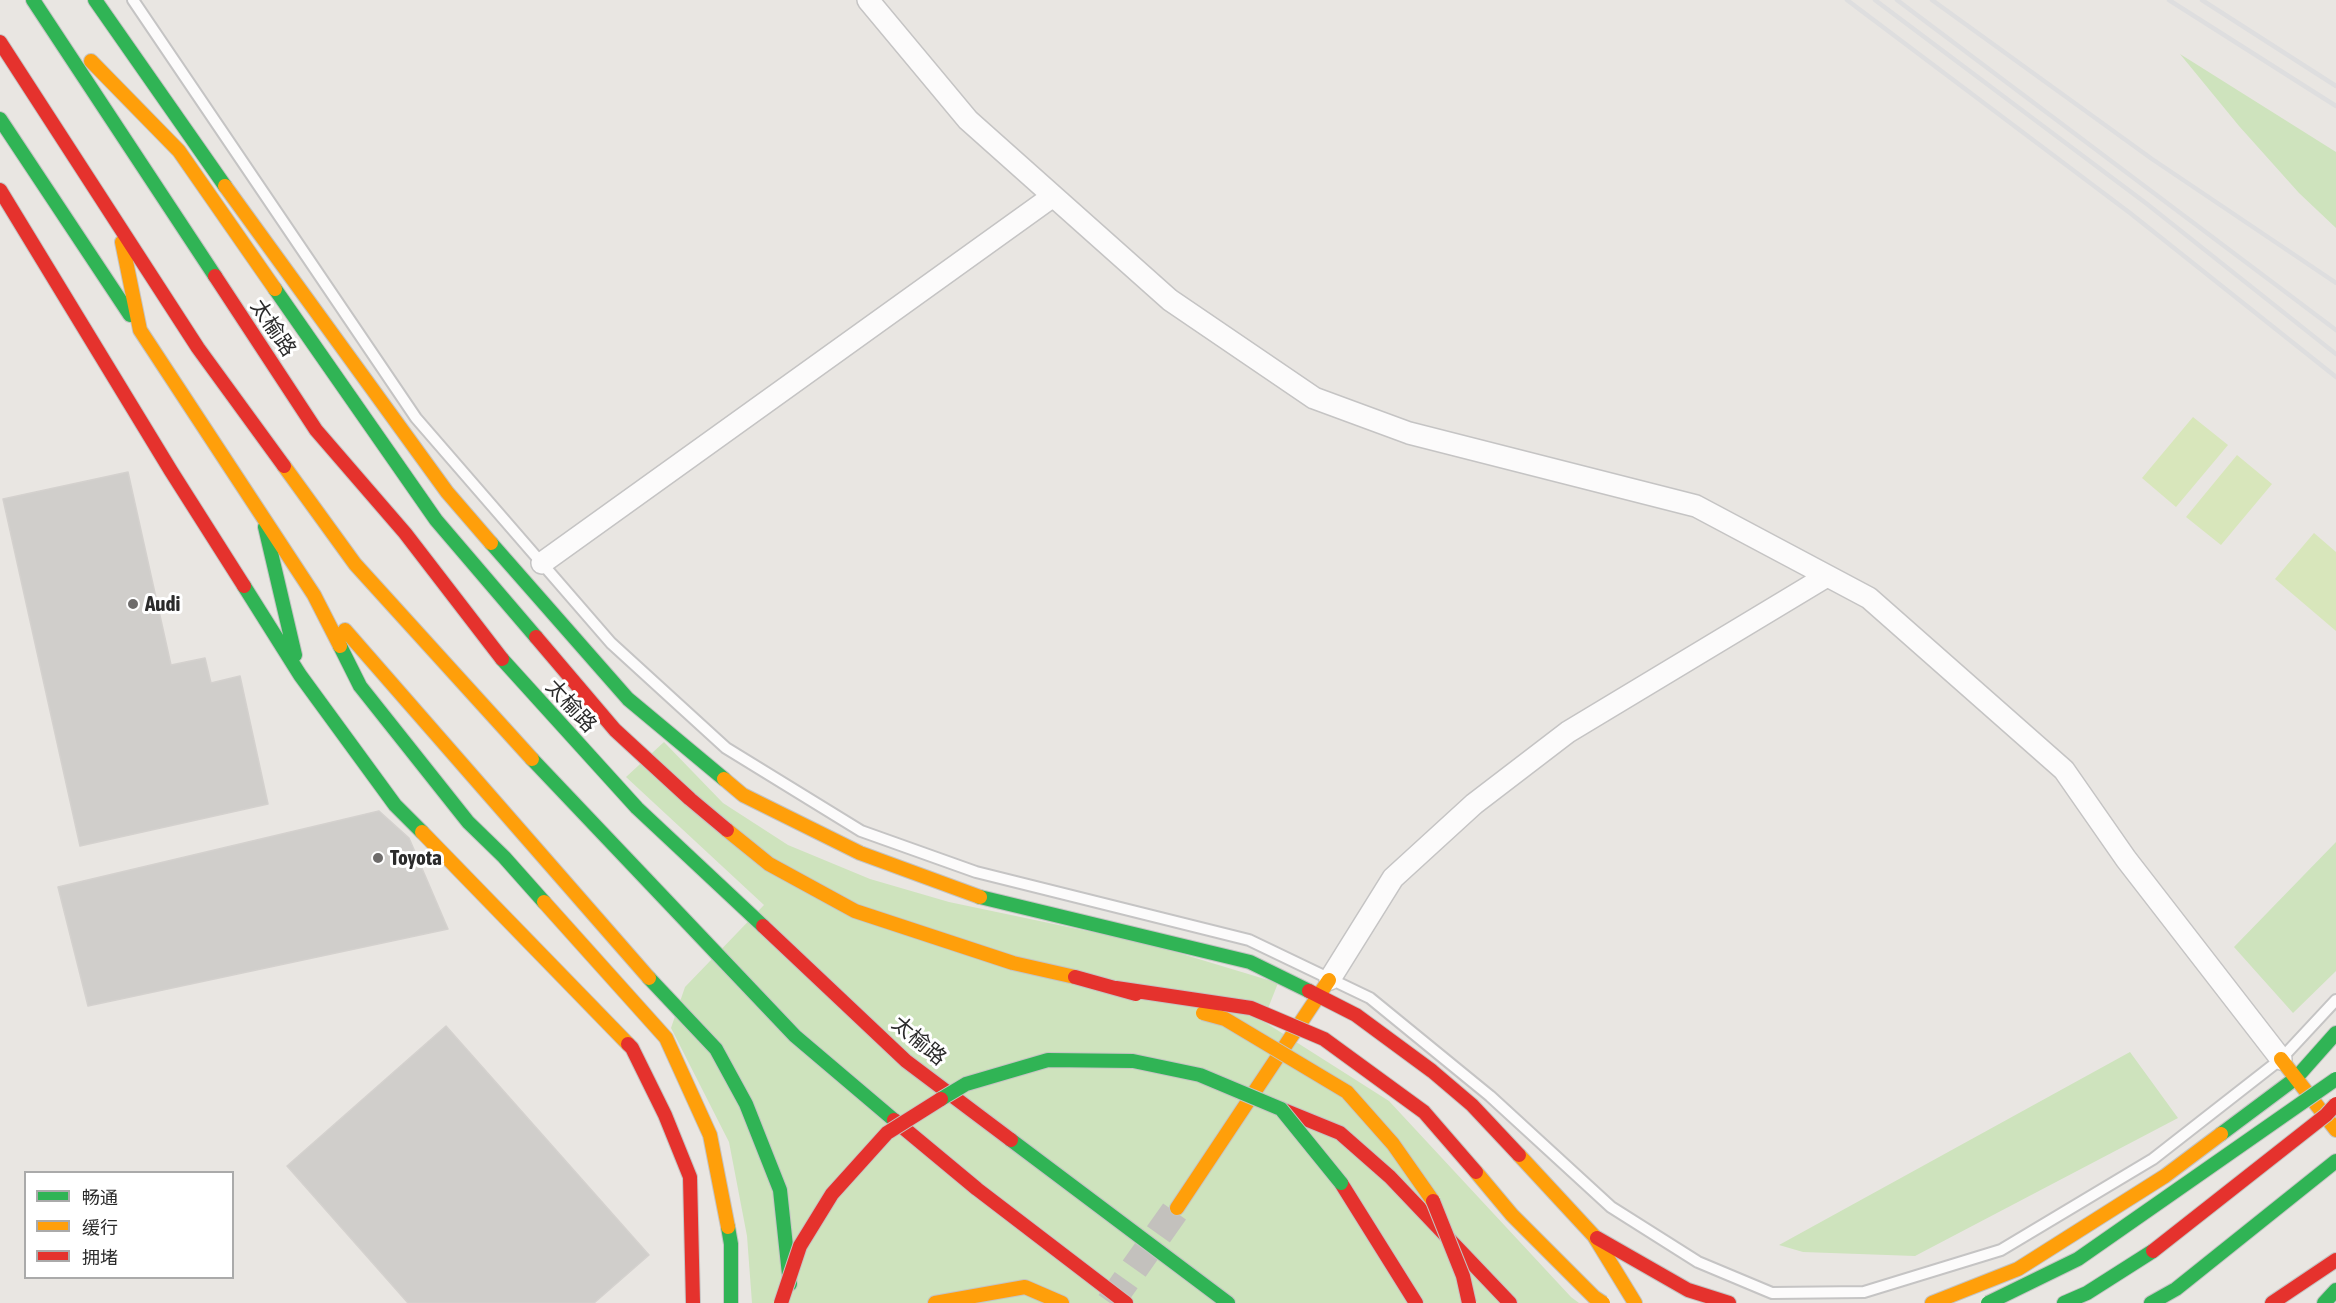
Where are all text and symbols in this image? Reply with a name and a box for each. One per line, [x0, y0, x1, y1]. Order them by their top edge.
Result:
street label: 太榆路 [245, 295, 301, 361]
place label: Audi [145, 591, 180, 617]
marker: Audi [126, 597, 140, 611]
street label: 太榆路 [540, 674, 602, 738]
place label: Toyota [390, 845, 442, 871]
marker: Toyota [371, 851, 385, 865]
street label: 太榆路 [887, 1011, 951, 1071]
legend [24, 1171, 234, 1279]
text: 畅通 [82, 1187, 118, 1208]
text: 缓行 [82, 1217, 118, 1238]
text: 拥堵 [82, 1247, 118, 1268]

